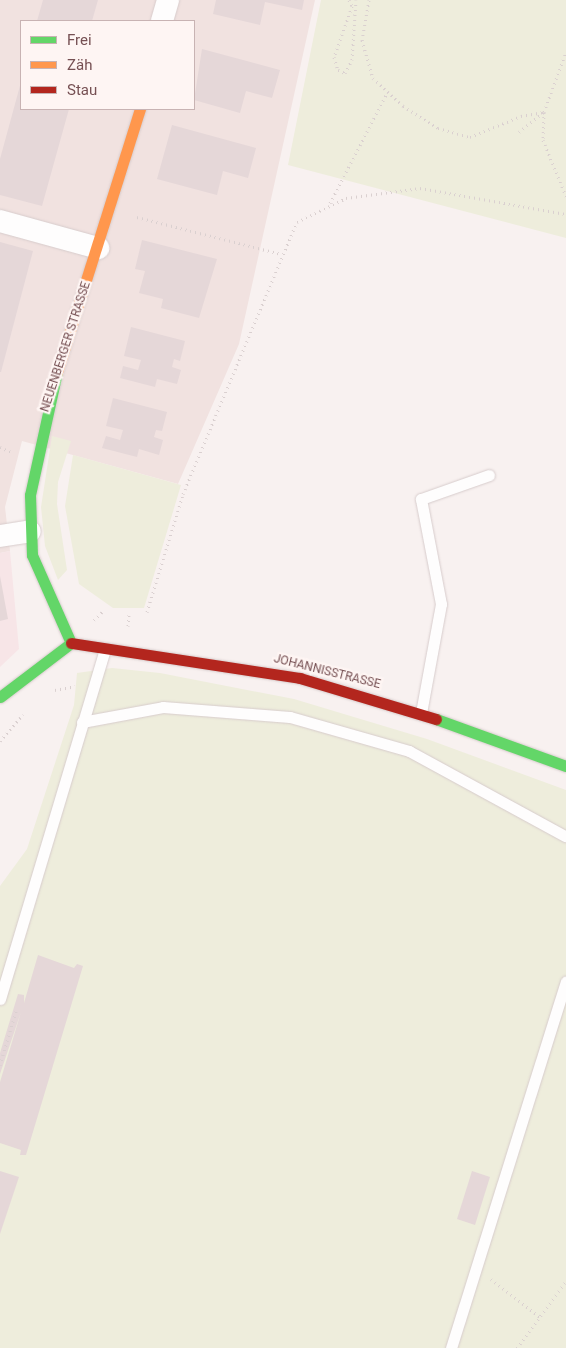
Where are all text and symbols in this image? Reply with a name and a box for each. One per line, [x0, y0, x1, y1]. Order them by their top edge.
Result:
legend [20, 20, 195, 110]
text: Frei [67, 31, 92, 49]
text: Zäh [67, 56, 92, 74]
text: Stau [67, 81, 97, 99]
street label: NEUENBERGER STRASSE [38, 280, 94, 414]
street label: JOHANNISSTRASSE [272, 652, 382, 692]

